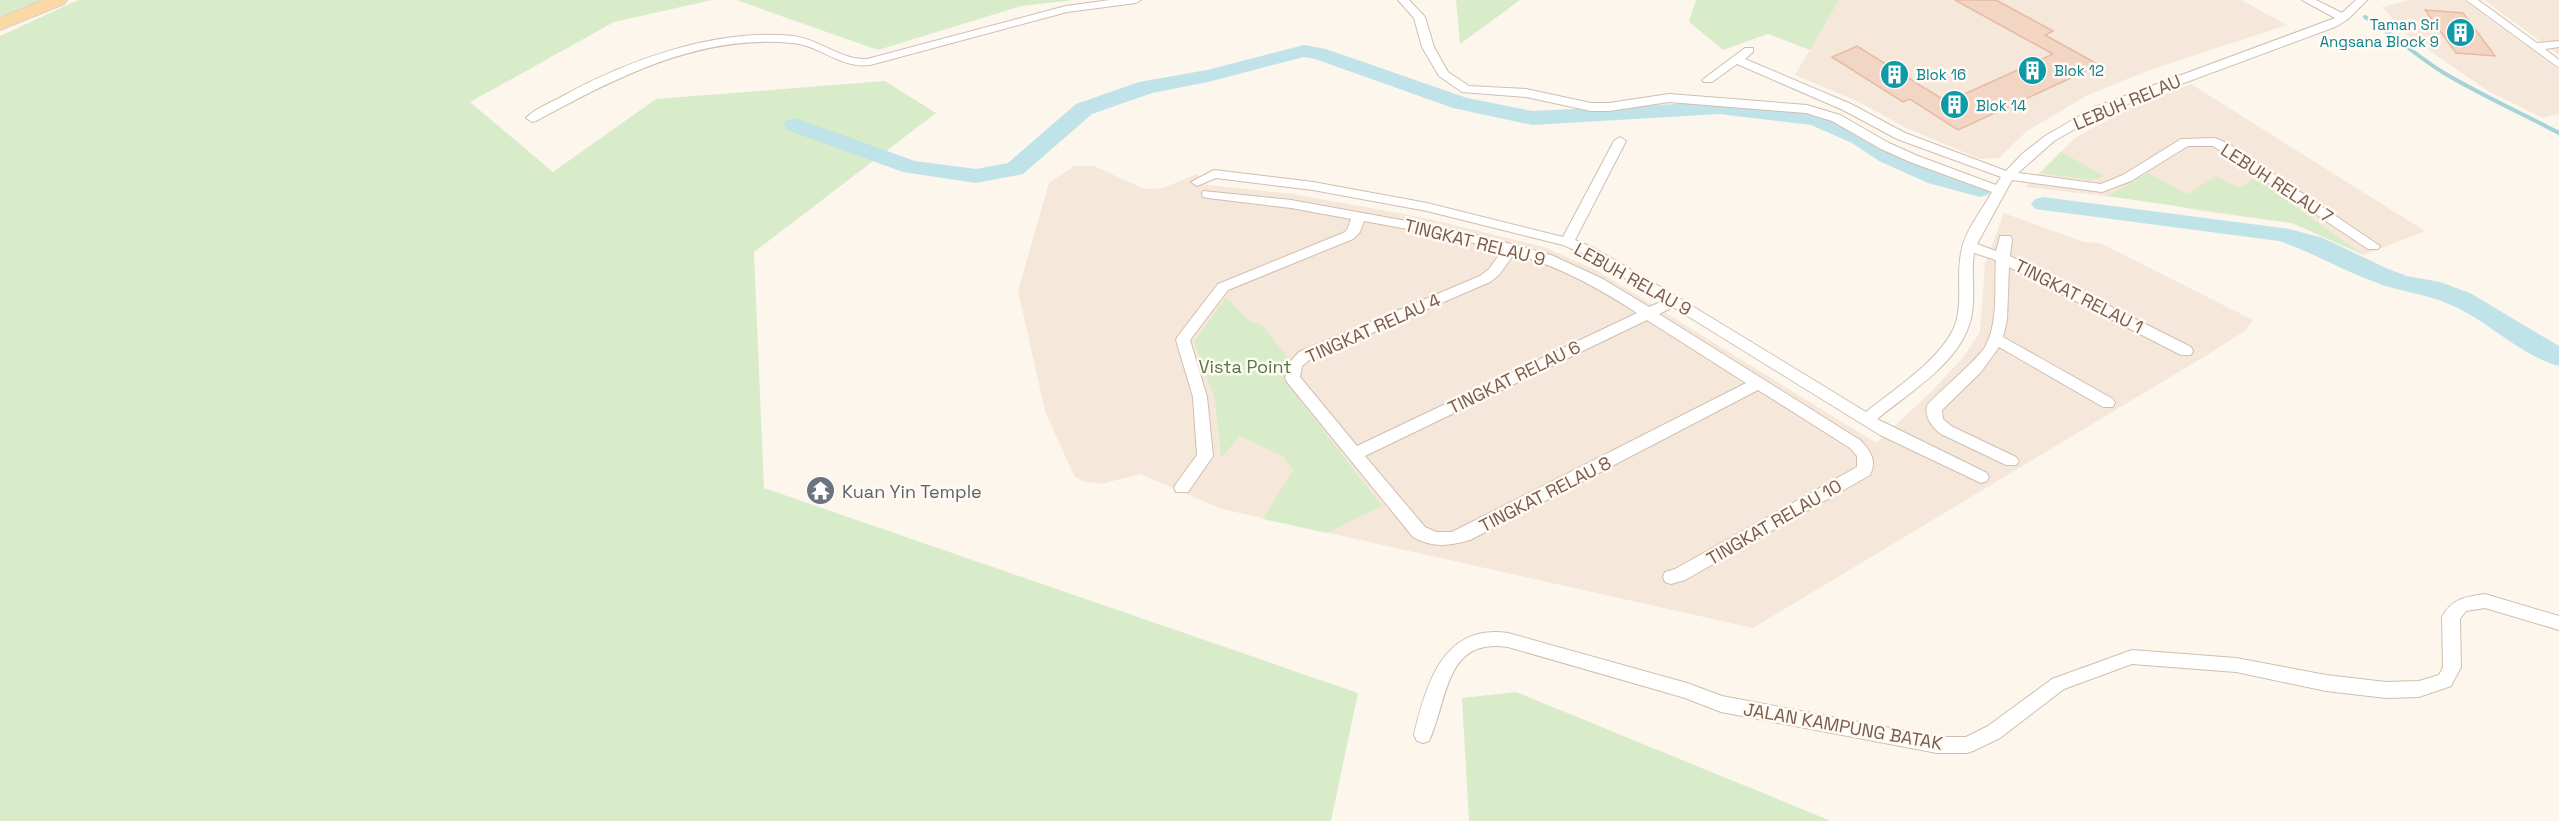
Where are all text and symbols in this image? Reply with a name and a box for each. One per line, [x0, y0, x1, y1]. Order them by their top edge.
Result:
place label: Taman Sri Angsana Block 9 [2320, 15, 2439, 51]
building icon: Taman Sri Angsana Block 9 [2444, 17, 2476, 49]
building icon: Blok 12 [2017, 54, 2049, 86]
building icon: Blok 16 [1879, 58, 1911, 90]
place label: Blok 12 [2054, 61, 2104, 80]
place label: Blok 16 [1916, 65, 1966, 84]
street label: LEBUH RELAU [2070, 69, 2184, 135]
building icon: Blok 14 [1939, 89, 1971, 121]
place label: Blok 14 [1976, 96, 2026, 115]
street label: LEBUH RELAU 7 [2216, 138, 2338, 228]
street label: TINGKAT RELAU 9 [1402, 213, 1548, 271]
street label: LEBUH RELAU 9 [1570, 237, 1696, 321]
street label: TINGKAT RELAU 1 [2011, 254, 2147, 338]
street label: TINGKAT RELAU 4 [1302, 288, 1444, 368]
street label: TINGKAT RELAU 6 [1444, 335, 1584, 419]
park label: Vista Point [1198, 355, 1292, 378]
street label: TINGKAT RELAU 8 [1475, 451, 1615, 537]
street label: TINGKAT RELAU 10 [1702, 474, 1846, 570]
temple icon: Kuan Yin Temple [805, 475, 837, 507]
place label: Kuan Yin Temple [842, 480, 982, 503]
street label: JALAN KAMPUNG BATAK [1742, 697, 1944, 755]

